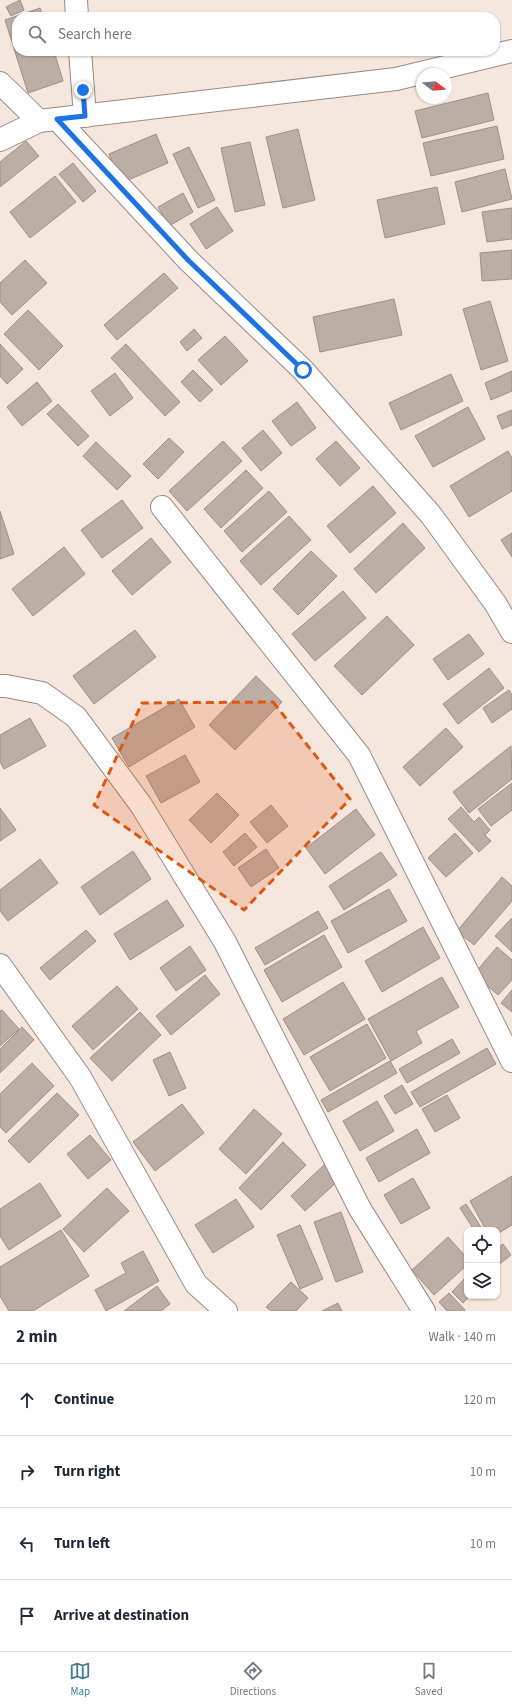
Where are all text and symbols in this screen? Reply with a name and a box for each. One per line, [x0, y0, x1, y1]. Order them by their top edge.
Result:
search box [12, 12, 500, 56]
icon: search [26, 23, 48, 45]
text: Search here [58, 24, 132, 45]
north arrow [416, 68, 452, 104]
route end [74, 81, 92, 99]
route start [294, 361, 312, 379]
map controls [464, 1227, 500, 1299]
button: locate [464, 1227, 500, 1263]
button: layers [464, 1263, 500, 1299]
text: 2 min [16, 1325, 57, 1349]
text: Walk · 140 m [428, 1328, 496, 1346]
icon: ahead [16, 1389, 38, 1411]
text: Continue [54, 1389, 114, 1410]
text: 120 m [463, 1391, 496, 1409]
icon: right [16, 1461, 38, 1483]
text: Turn right [54, 1461, 120, 1482]
text: 10 m [470, 1463, 496, 1481]
icon: left [16, 1533, 38, 1555]
text: Turn left [54, 1533, 110, 1554]
text: 10 m [470, 1535, 496, 1553]
icon: arrive [16, 1605, 38, 1627]
text: Arrive at destination [54, 1605, 189, 1626]
tab: Map [69, 1660, 91, 1699]
tab: Directions [230, 1660, 276, 1699]
tab: Saved [415, 1660, 443, 1699]

